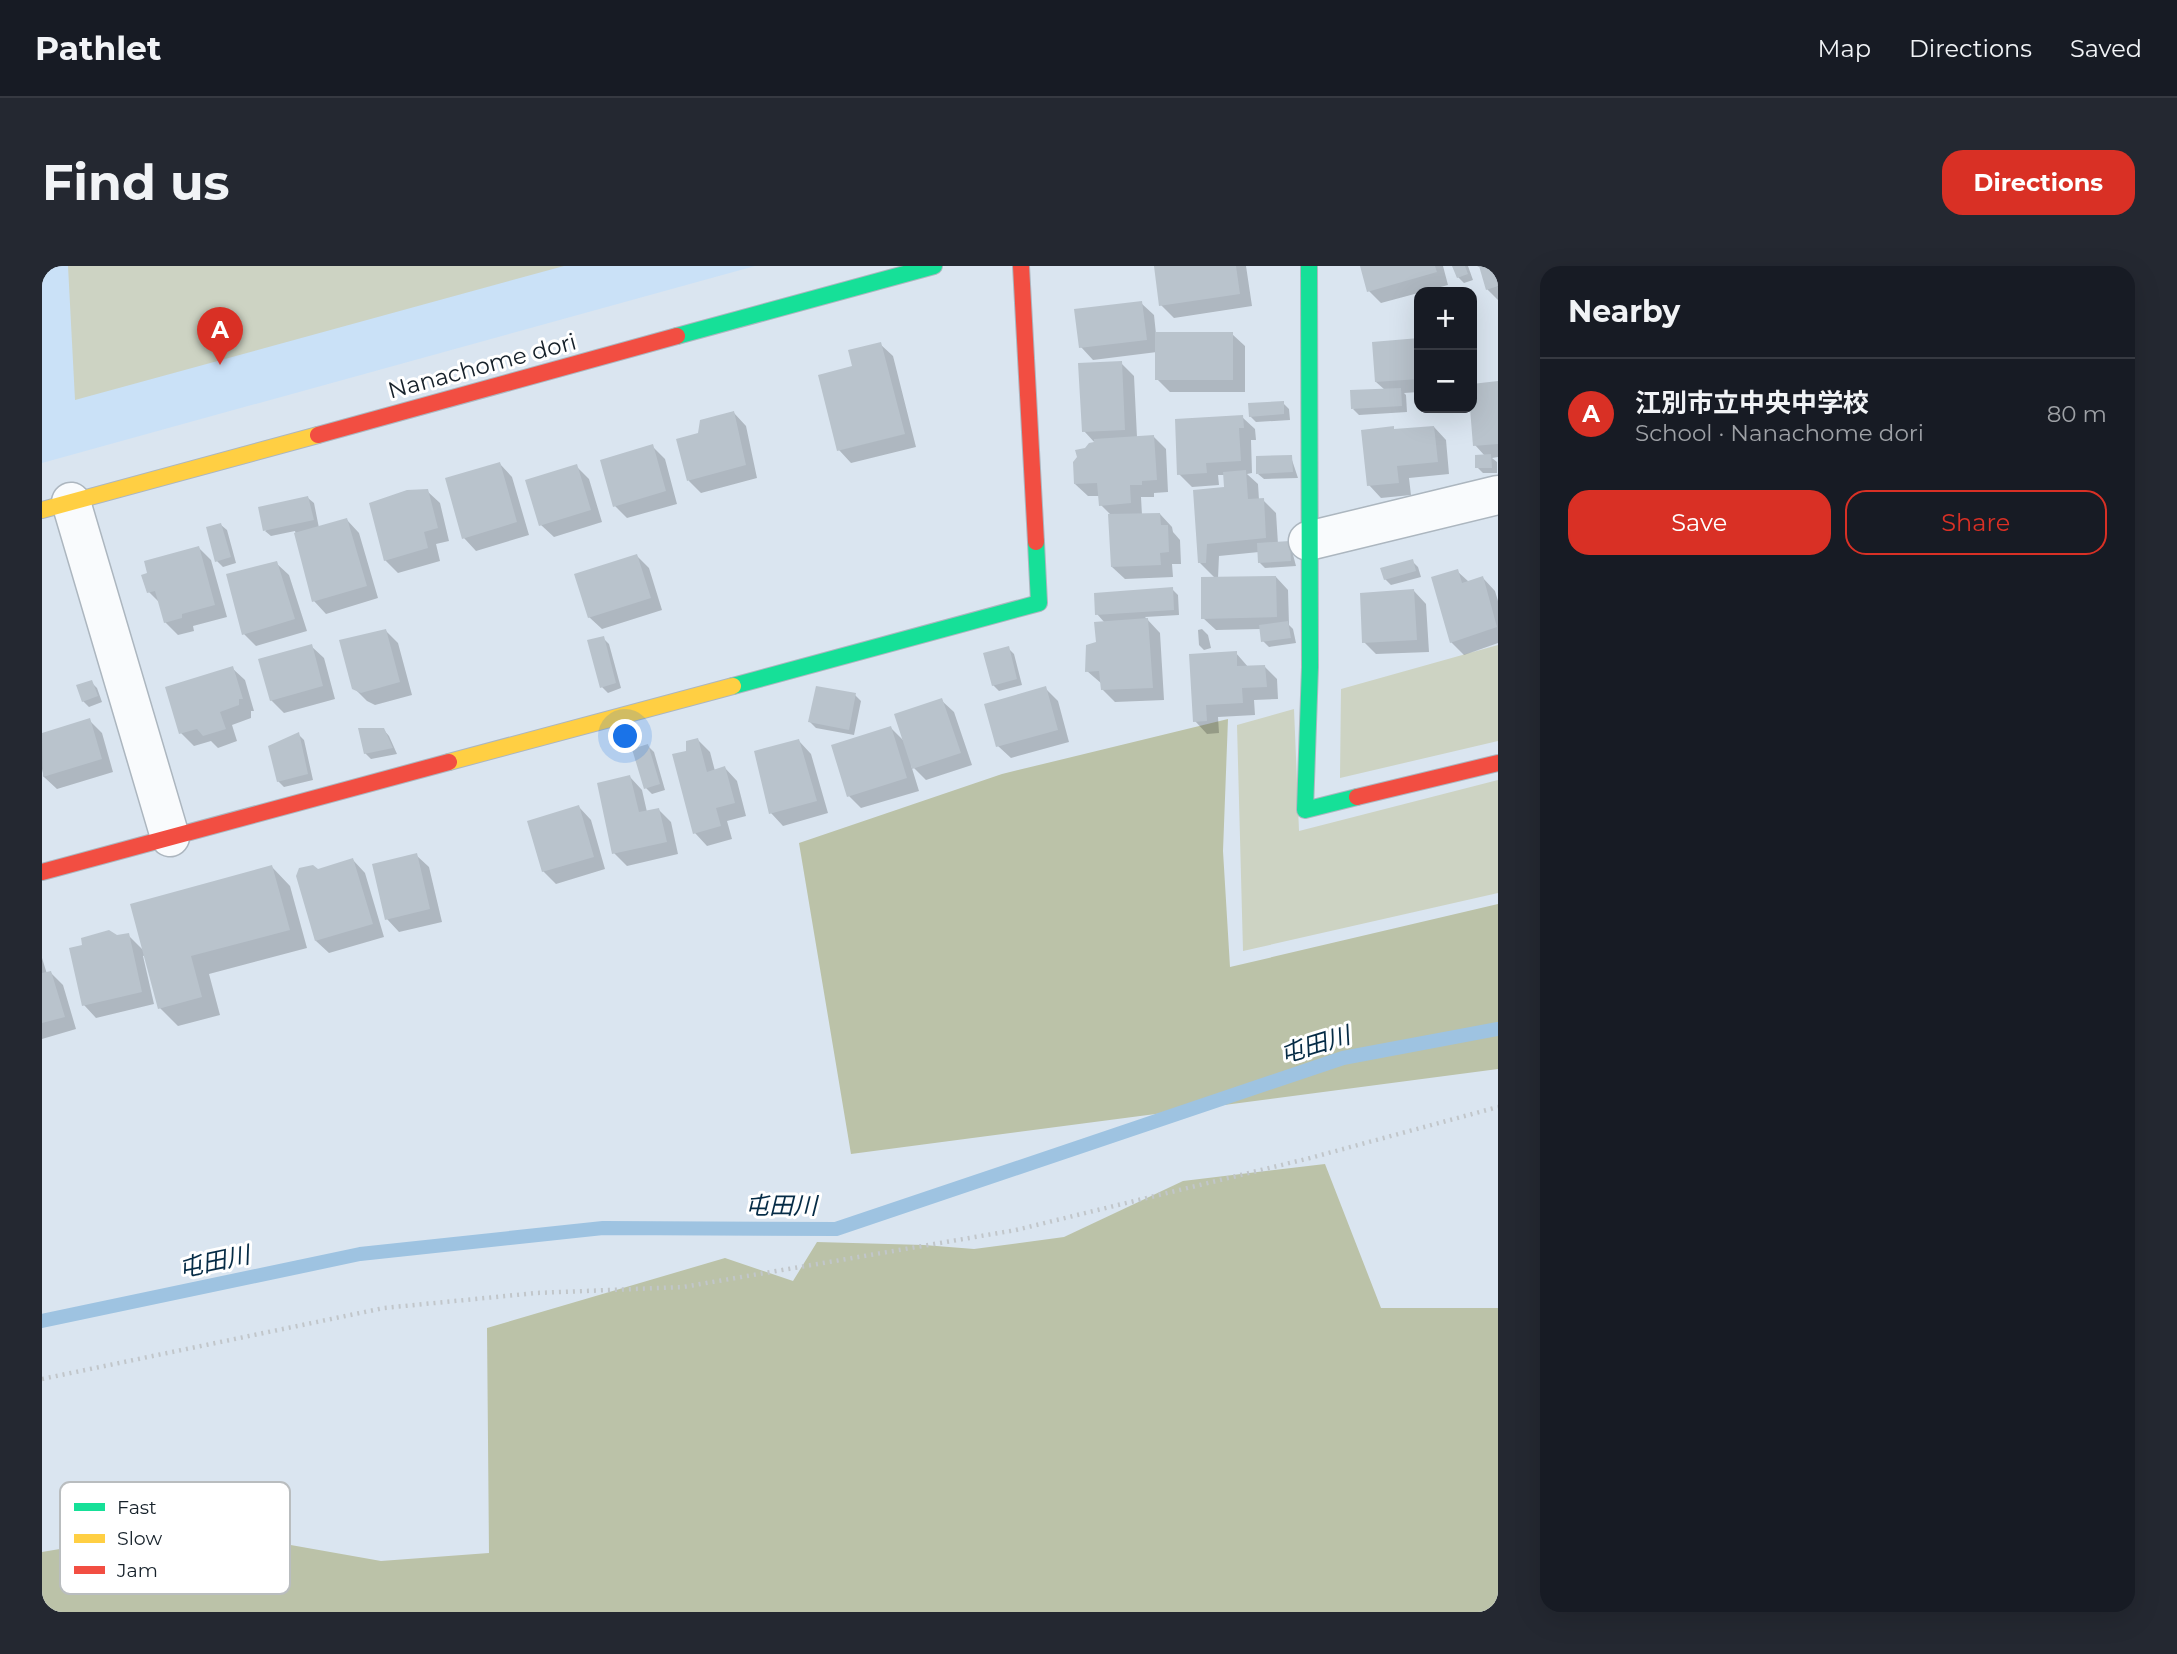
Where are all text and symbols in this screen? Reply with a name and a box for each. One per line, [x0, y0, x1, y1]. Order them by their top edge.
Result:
text: Pathlet [35, 28, 161, 68]
text: Map [1818, 34, 1871, 63]
text: Directions [1909, 34, 2032, 63]
text: Saved [2070, 34, 2142, 63]
button: Directions [1942, 150, 2135, 215]
text: Find us [42, 153, 230, 212]
map controls [1414, 287, 1477, 413]
button: + [1414, 287, 1477, 350]
text: Nearby [1568, 293, 1680, 330]
pin: A [197, 307, 243, 365]
street label: Nanachome dori [385, 327, 579, 405]
button: − [1414, 350, 1477, 413]
text: 江別市立中央中学校 [1635, 387, 1869, 419]
text: A [1582, 400, 1600, 428]
text: 80 m [2047, 400, 2107, 428]
text: School · Nanachome dori [1635, 419, 1924, 447]
button: Save [1568, 490, 1831, 555]
button: Share [1845, 490, 2107, 555]
your location [608, 719, 642, 753]
water label: 屯田川 [1276, 1019, 1356, 1069]
water label: 屯田川 [745, 1191, 820, 1220]
water label: 屯田川 [176, 1239, 255, 1283]
legend [60, 1482, 290, 1594]
text: Fast [117, 1496, 157, 1519]
text: Slow [117, 1527, 162, 1550]
text: Jam [116, 1559, 158, 1582]

